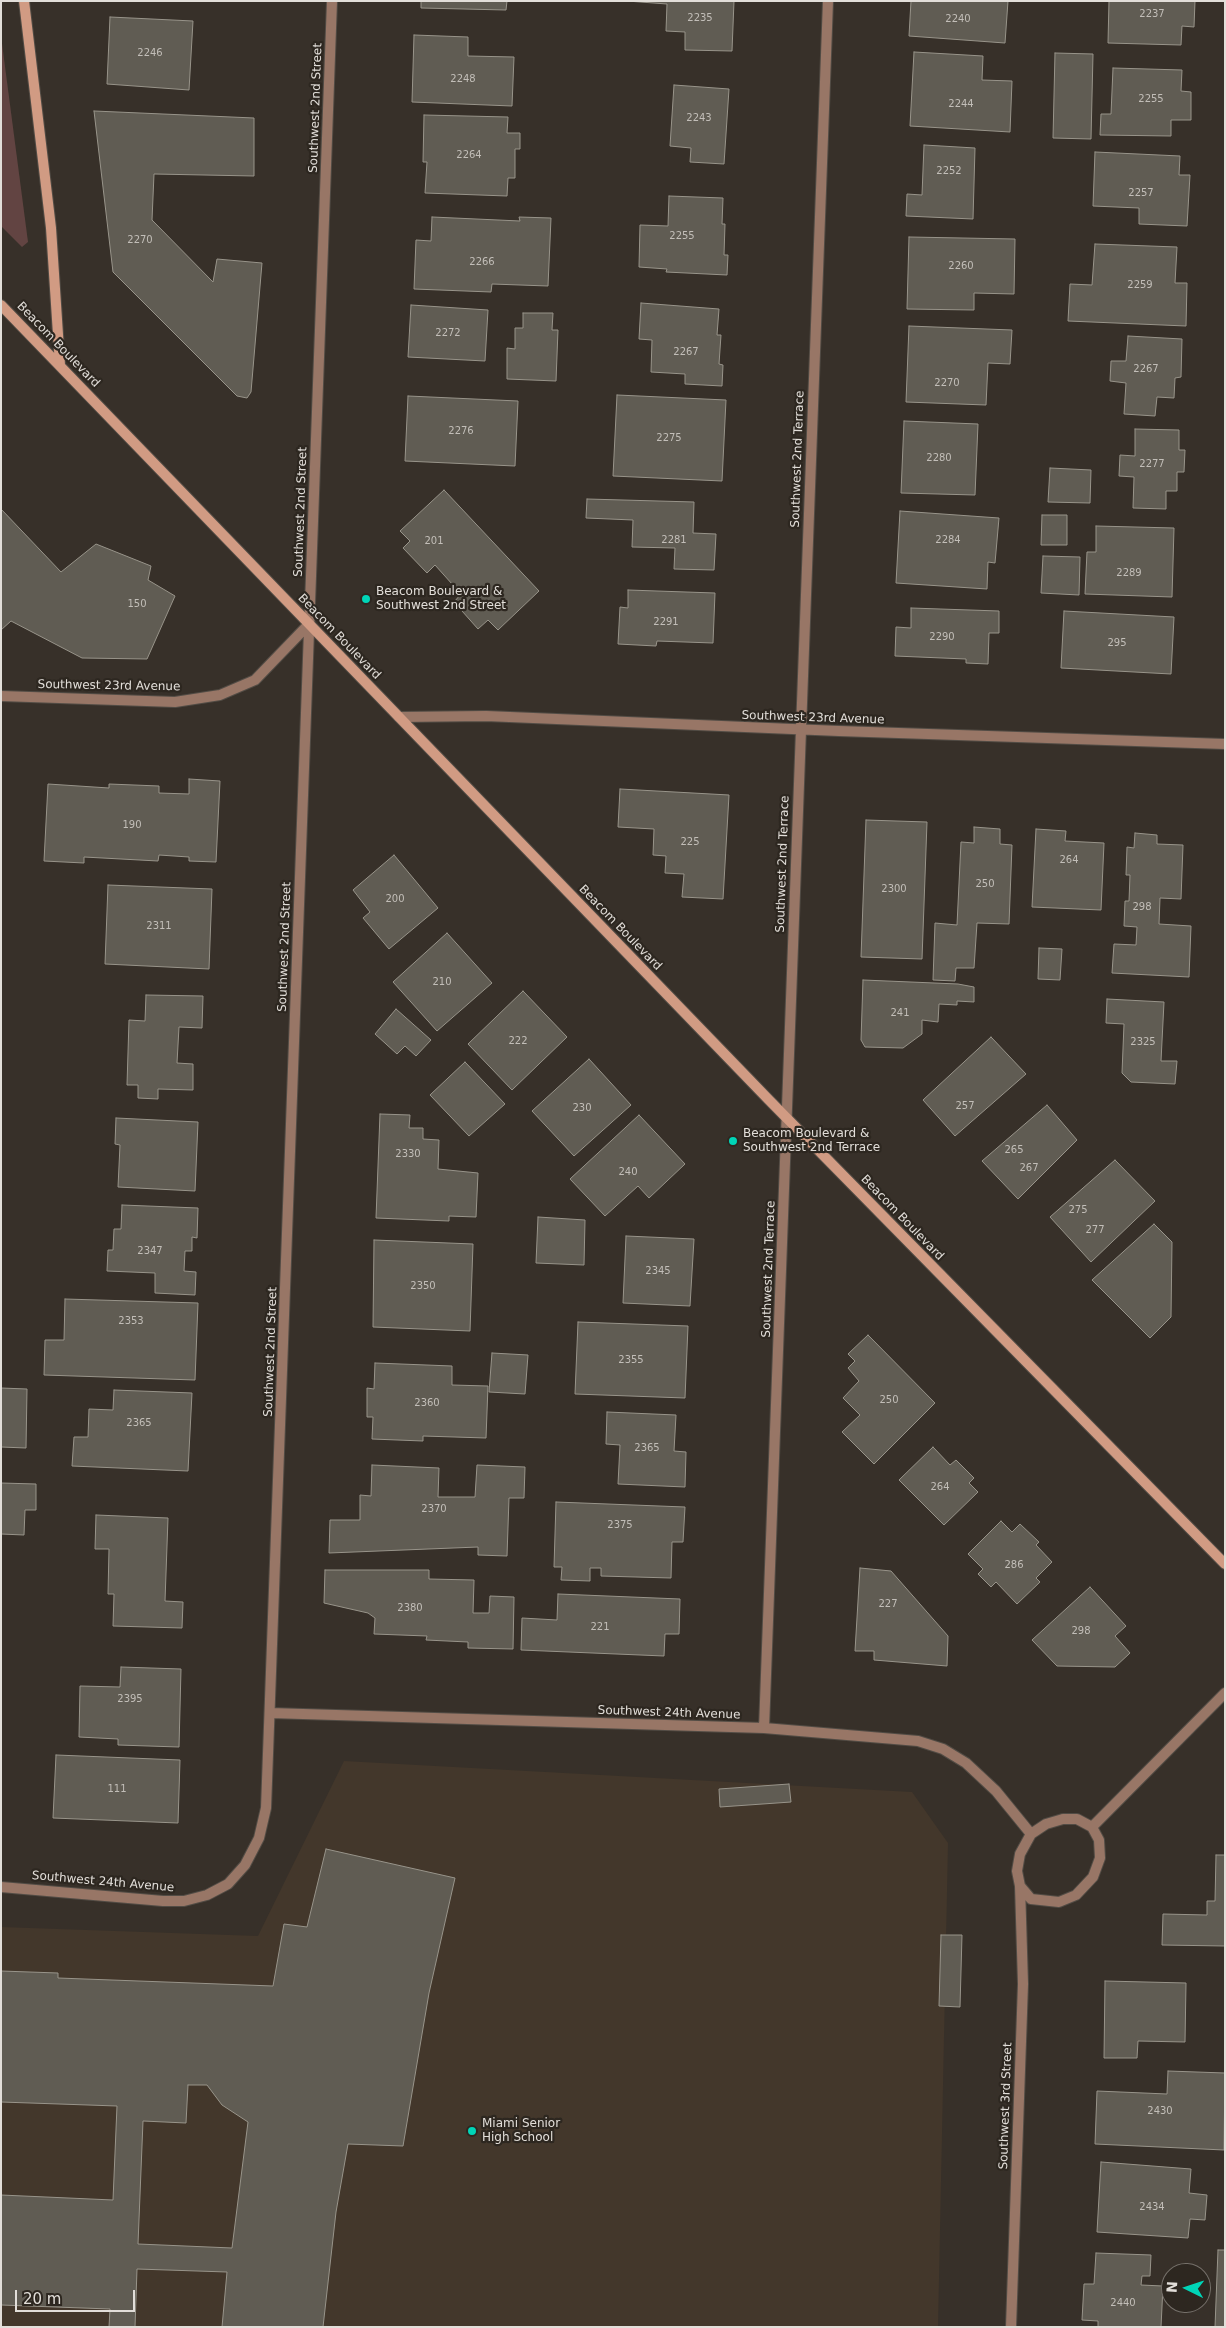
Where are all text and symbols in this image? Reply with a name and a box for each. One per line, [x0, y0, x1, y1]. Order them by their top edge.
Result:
house number: 2237 [1139, 8, 1165, 20]
house number: 2235 [687, 12, 713, 24]
house number: 2240 [945, 13, 971, 25]
street label: Southwest 2nd Street [307, 43, 325, 173]
house number: 2246 [137, 47, 163, 59]
house number: 2248 [450, 73, 476, 85]
house number: 2255 [1138, 93, 1164, 105]
house number: 2244 [948, 98, 974, 110]
house number: 2243 [686, 112, 712, 124]
house number: 2264 [456, 149, 482, 161]
house number: 2252 [936, 165, 962, 177]
house number: 2257 [1128, 187, 1154, 199]
house number: 2255 [669, 230, 695, 242]
house number: 2270 [127, 234, 153, 246]
house number: 2266 [469, 256, 495, 268]
house number: 2260 [948, 260, 974, 272]
house number: 2259 [1127, 279, 1153, 291]
street label: Beacom Boulevard [14, 299, 102, 391]
house number: 2272 [435, 327, 461, 339]
house number: 2267 [673, 346, 699, 358]
house number: 2267 [1133, 363, 1159, 375]
house number: 2270 [934, 377, 960, 389]
street label: Southwest 2nd Terrace [788, 390, 808, 528]
house number: 2276 [448, 425, 474, 437]
house number: 2275 [656, 432, 682, 444]
street label: Southwest 2nd Street [292, 447, 310, 577]
house number: 2280 [926, 452, 952, 464]
house number: 2277 [1139, 458, 1165, 470]
house number: 2281 [661, 534, 687, 546]
house number: 2284 [935, 534, 961, 546]
house number: 201 [424, 535, 444, 547]
house number: 2289 [1116, 567, 1142, 579]
place label: Beacom Boulevard & Southwest 2nd Street [376, 585, 506, 613]
street label: Beacom Boulevard [295, 591, 383, 683]
marker: Beacom Boulevard & Southwest 2nd Street [360, 593, 372, 605]
house number: 150 [127, 598, 147, 610]
house number: 2291 [653, 616, 679, 628]
house number: 2290 [929, 631, 955, 643]
house number: 295 [1107, 637, 1127, 649]
street label: Southwest 23rd Avenue [37, 678, 181, 694]
street label: Southwest 23rd Avenue [741, 708, 885, 728]
street label: Southwest 2nd Terrace [773, 795, 793, 933]
house number: 190 [122, 819, 142, 831]
house number: 225 [680, 836, 700, 848]
house number: 264 [1059, 854, 1079, 866]
house number: 250 [975, 878, 995, 890]
street label: Southwest 2nd Street [276, 882, 294, 1012]
street label: Beacom Boulevard [576, 882, 664, 974]
house number: 2300 [881, 883, 907, 895]
house number: 200 [385, 893, 405, 905]
house number: 298 [1132, 901, 1152, 913]
house number: 2311 [146, 920, 172, 932]
house number: 210 [432, 976, 452, 988]
house number: 241 [890, 1007, 910, 1019]
house number: 222 [508, 1035, 528, 1047]
house number: 2325 [1130, 1036, 1156, 1048]
house number: 257 [955, 1100, 975, 1112]
house number: 230 [572, 1102, 592, 1114]
place label: Beacom Boulevard & Southwest 2nd Terrace [743, 1127, 880, 1155]
marker: Beacom Boulevard & Southwest 2nd Terrace [727, 1135, 739, 1147]
house number: 265 [1004, 1144, 1024, 1156]
house number: 2330 [395, 1148, 421, 1160]
house number: 267 [1019, 1162, 1039, 1174]
house number: 240 [618, 1166, 638, 1178]
street label: Beacom Boulevard [858, 1172, 946, 1264]
street label: Southwest 2nd Terrace [759, 1200, 779, 1338]
house number: 275 [1068, 1204, 1088, 1216]
house number: 277 [1085, 1224, 1105, 1236]
house number: 2347 [137, 1245, 163, 1257]
house number: 2345 [645, 1265, 671, 1277]
house number: 2350 [410, 1280, 436, 1292]
street label: Southwest 2nd Street [262, 1287, 280, 1417]
house number: 2353 [118, 1315, 144, 1327]
house number: 2355 [618, 1354, 644, 1366]
house number: 250 [879, 1394, 899, 1406]
house number: 2360 [414, 1397, 440, 1409]
house number: 2365 [126, 1417, 152, 1429]
house number: 2365 [634, 1442, 660, 1454]
house number: 264 [930, 1481, 950, 1493]
house number: 2370 [421, 1503, 447, 1515]
house number: 2375 [607, 1519, 633, 1531]
house number: 286 [1004, 1559, 1024, 1571]
house number: 227 [878, 1598, 898, 1610]
house number: 2380 [397, 1602, 423, 1614]
house number: 221 [590, 1621, 610, 1633]
house number: 298 [1071, 1625, 1091, 1637]
house number: 2395 [117, 1693, 143, 1705]
street label: Southwest 24th Avenue [597, 1703, 741, 1723]
house number: 111 [107, 1783, 127, 1795]
street label: Southwest 24th Avenue [31, 1869, 175, 1895]
street label: Southwest 3rd Street [997, 2042, 1015, 2170]
house number: 2430 [1147, 2105, 1173, 2117]
place label: Miami Senior High School [482, 2117, 560, 2145]
marker: Miami Senior High School [466, 2125, 478, 2137]
house number: 2434 [1139, 2201, 1165, 2213]
north arrow [1161, 2263, 1211, 2313]
scale bar [18, 2280, 138, 2312]
text: N [1164, 2281, 1180, 2293]
text: 20 m [23, 2290, 61, 2308]
house number: 2440 [1110, 2297, 1136, 2309]

